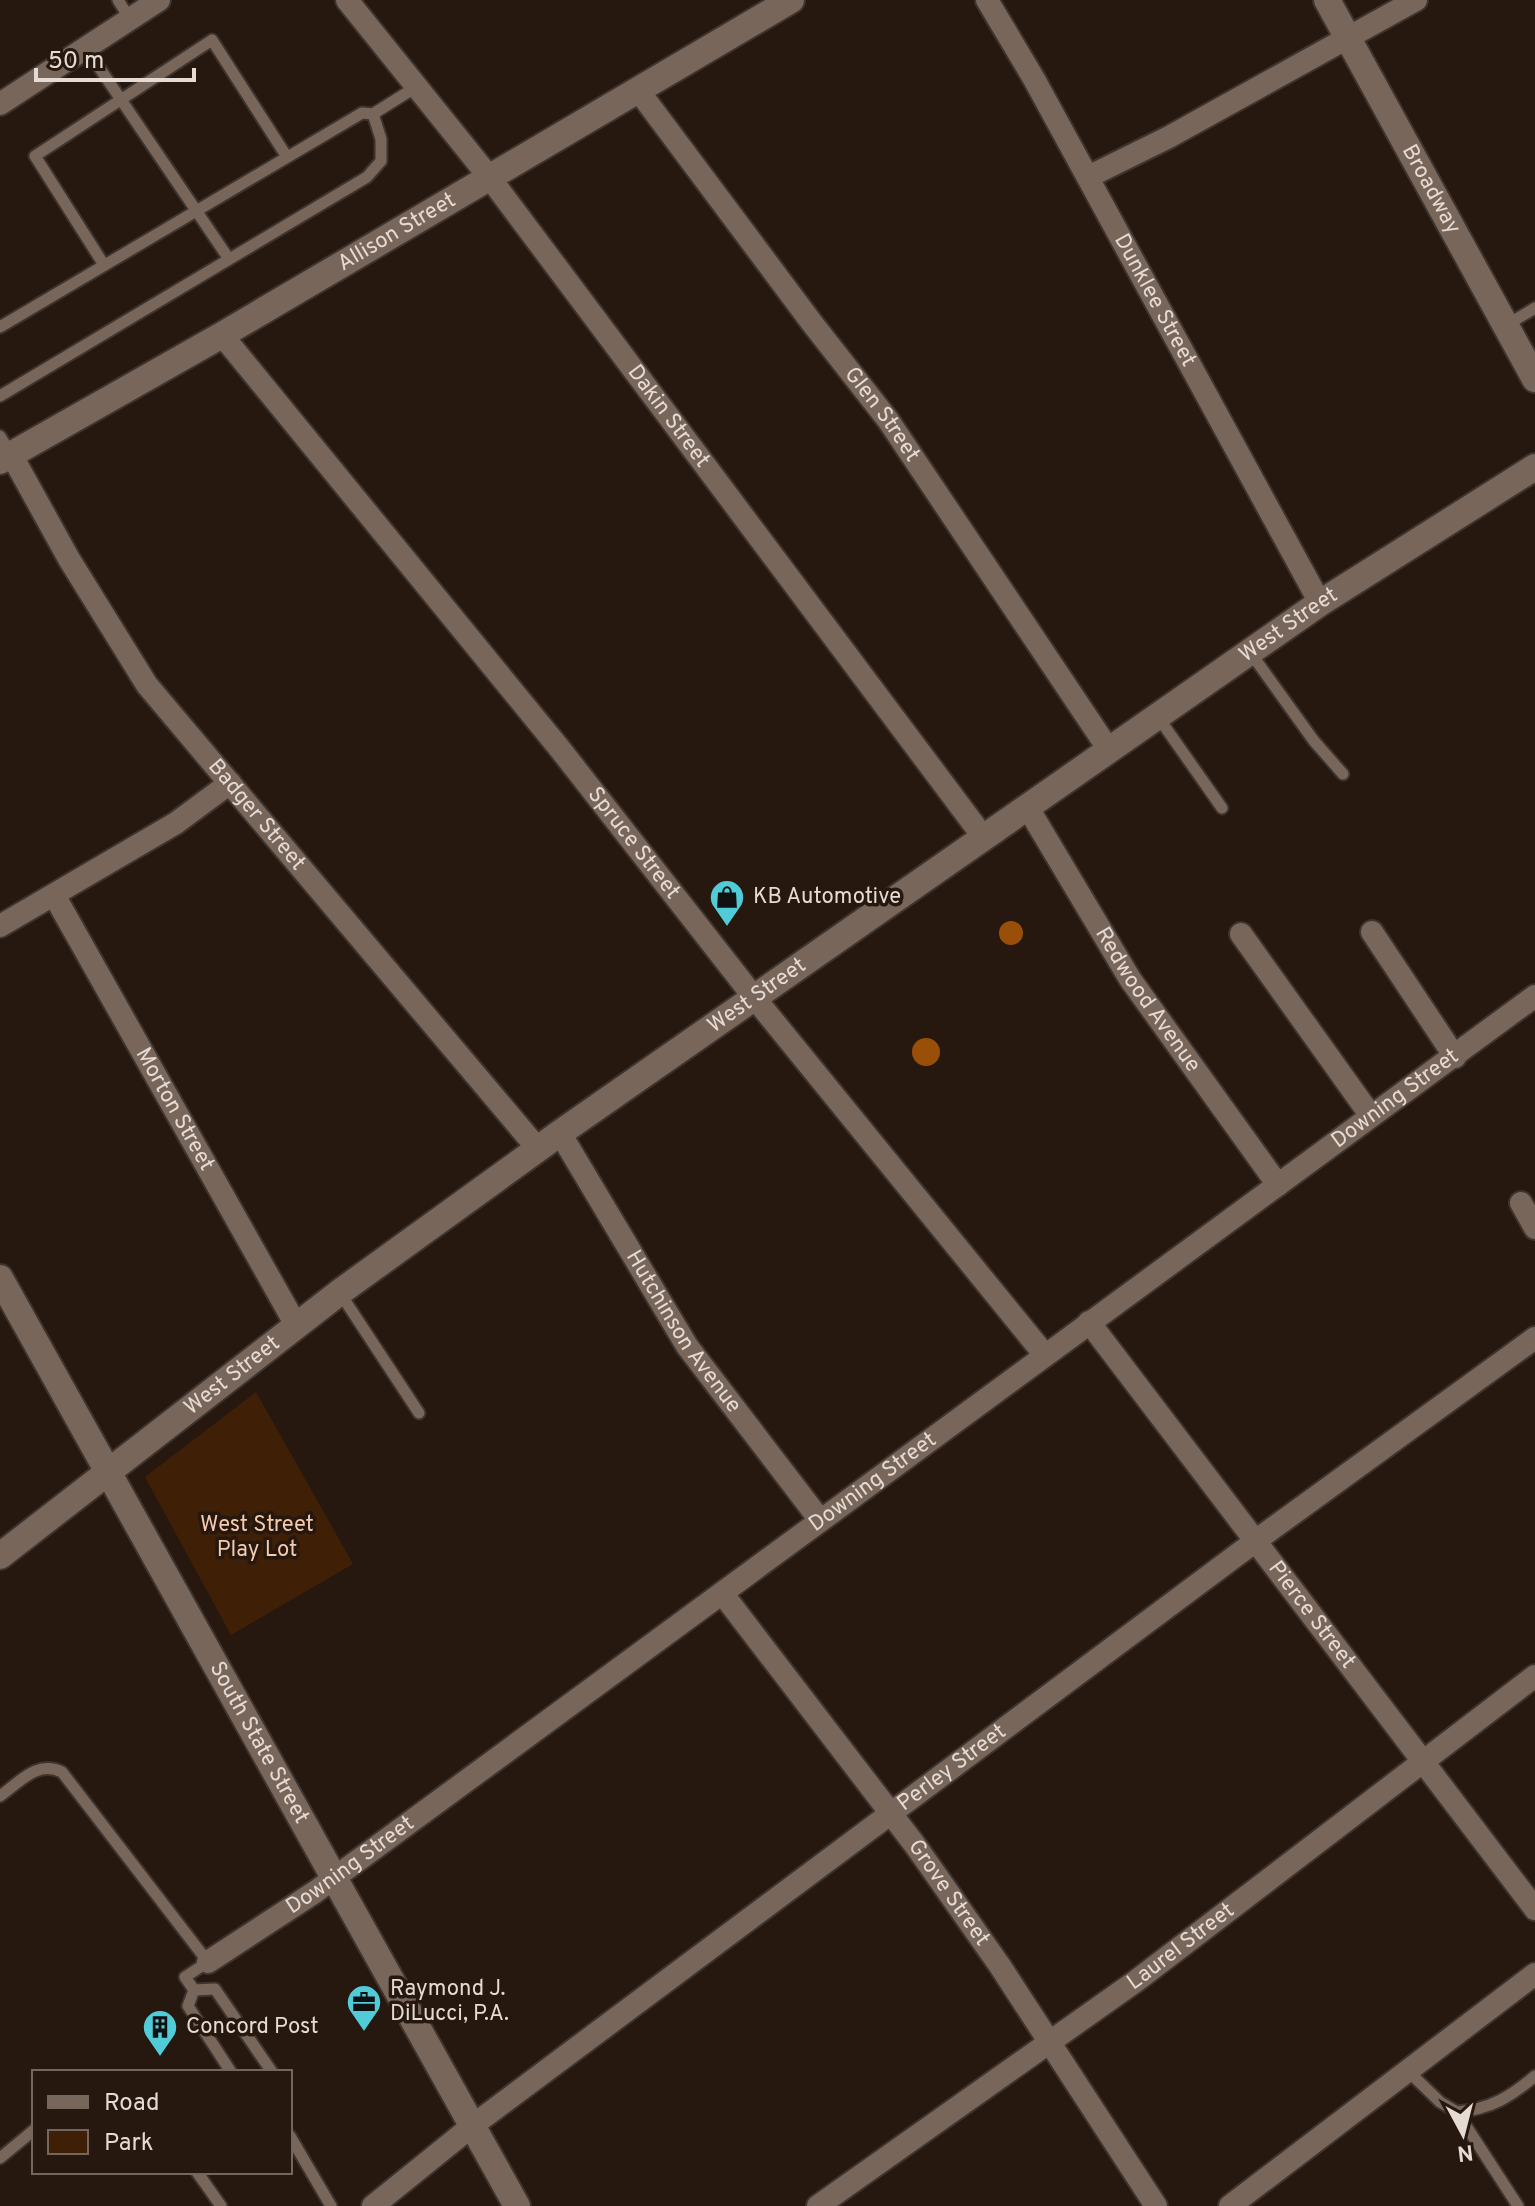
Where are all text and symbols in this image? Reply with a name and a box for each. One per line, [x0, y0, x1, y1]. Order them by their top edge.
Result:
scale bar [36, 32, 194, 82]
text: 50 m [48, 47, 104, 77]
street label: Broadway [1396, 140, 1466, 239]
street label: Allison Street [333, 187, 461, 277]
street label: Dunklee Street [1108, 229, 1202, 371]
street label: Dakin Street [621, 360, 716, 473]
street label: Glen Street [838, 362, 926, 467]
street label: West Street [1234, 582, 1343, 669]
street label: Badger Street [202, 754, 311, 876]
street label: Spruce Street [581, 782, 686, 905]
shop icon: KB Automotive [708, 878, 746, 928]
place label: KB Automotive [753, 884, 901, 911]
street label: Redwood Avenue [1089, 922, 1206, 1078]
street label: West Street [703, 952, 811, 1039]
street label: Morton Street [129, 1043, 220, 1176]
street label: Downing Street [1326, 1043, 1464, 1154]
street label: Hutchinson Avenue [620, 1246, 747, 1418]
street label: West Street [179, 1330, 285, 1421]
street label: Downing Street [804, 1427, 942, 1538]
park label: West Street Play Lot [200, 1512, 314, 1564]
street label: Pierce Street [1262, 1556, 1361, 1674]
street label: South State Street [203, 1657, 315, 1828]
street label: Perley Street [892, 1718, 1012, 1817]
street label: Downing Street [281, 1810, 420, 1921]
street label: Grove Street [902, 1834, 995, 1951]
street label: Laurel Street [1122, 1897, 1240, 1996]
place label: Raymond J. DiLucci, P.A. [390, 1976, 509, 2028]
office icon: Raymond J. DiLucci, P.A. [345, 1983, 383, 2033]
building icon: Concord Post [141, 2008, 179, 2058]
place label: Concord Post [186, 2014, 319, 2041]
legend [32, 2070, 292, 2174]
text: Road [104, 2089, 160, 2119]
north arrow [1423, 2094, 1503, 2174]
text: Park [104, 2129, 154, 2159]
text: N [1456, 2137, 1475, 2166]

